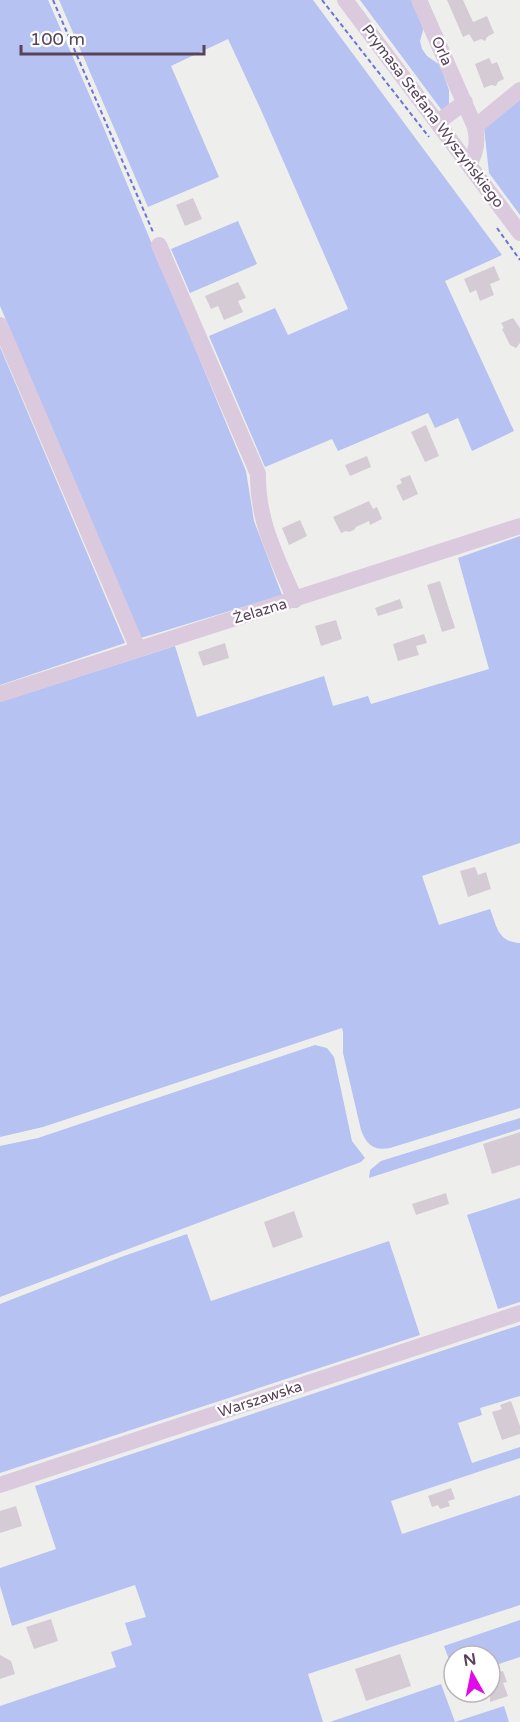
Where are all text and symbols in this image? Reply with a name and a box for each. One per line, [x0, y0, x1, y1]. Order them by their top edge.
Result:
scale bar [21, 18, 204, 56]
street label: Prymasa Stefana Wyszyńskiego [358, 21, 508, 211]
text: 100 m [30, 28, 85, 50]
street label: Orla [428, 34, 456, 68]
street label: Żelazna [231, 594, 289, 628]
street label: Warszawska [216, 1377, 304, 1421]
north arrow [442, 1644, 502, 1704]
text: N [462, 1649, 478, 1671]

